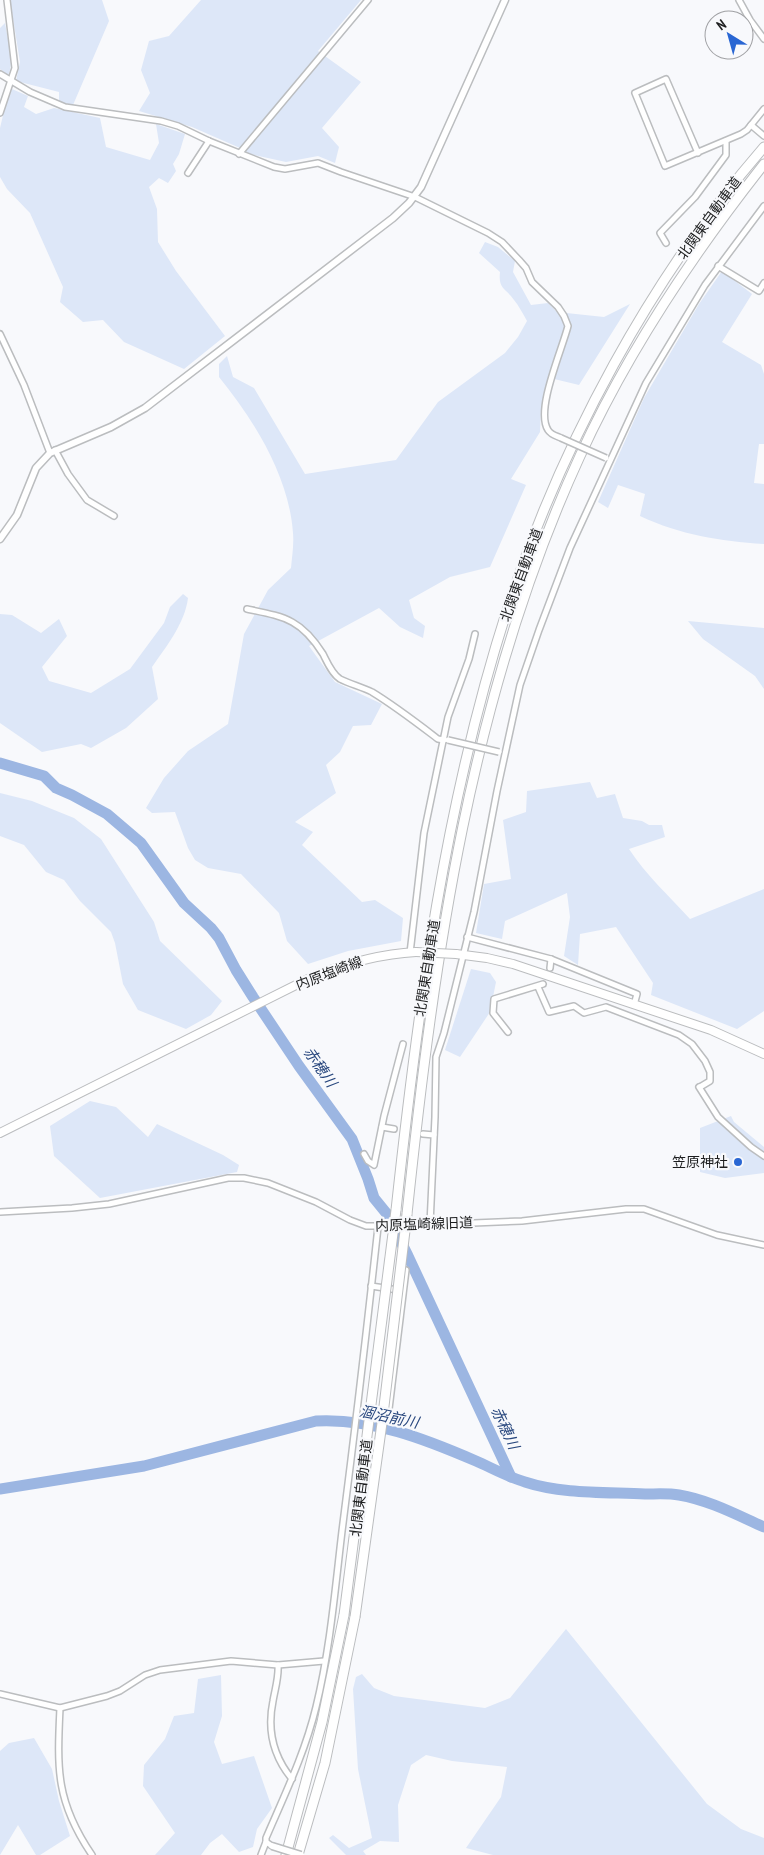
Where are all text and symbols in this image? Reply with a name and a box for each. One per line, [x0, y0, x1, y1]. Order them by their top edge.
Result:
north arrow [704, 10, 754, 60]
text: N [713, 15, 730, 34]
street label: 北関東自動車道 [673, 173, 745, 263]
street label: 北関東自動車道 [496, 526, 546, 624]
street label: 北関東自動車道 [410, 918, 444, 1018]
street label: 内原塩崎線 [293, 952, 365, 994]
water label: 赤穂川 [300, 1043, 342, 1092]
place label: 笠原神社 [672, 1153, 728, 1171]
marker: 笠原神社 [732, 1156, 744, 1168]
street label: 内原塩崎線旧道 [375, 1213, 473, 1235]
water label: 涸沼前川 [358, 1401, 422, 1432]
water label: 赤穂川 [487, 1403, 524, 1454]
street label: 北関東自動車道 [346, 1438, 376, 1538]

